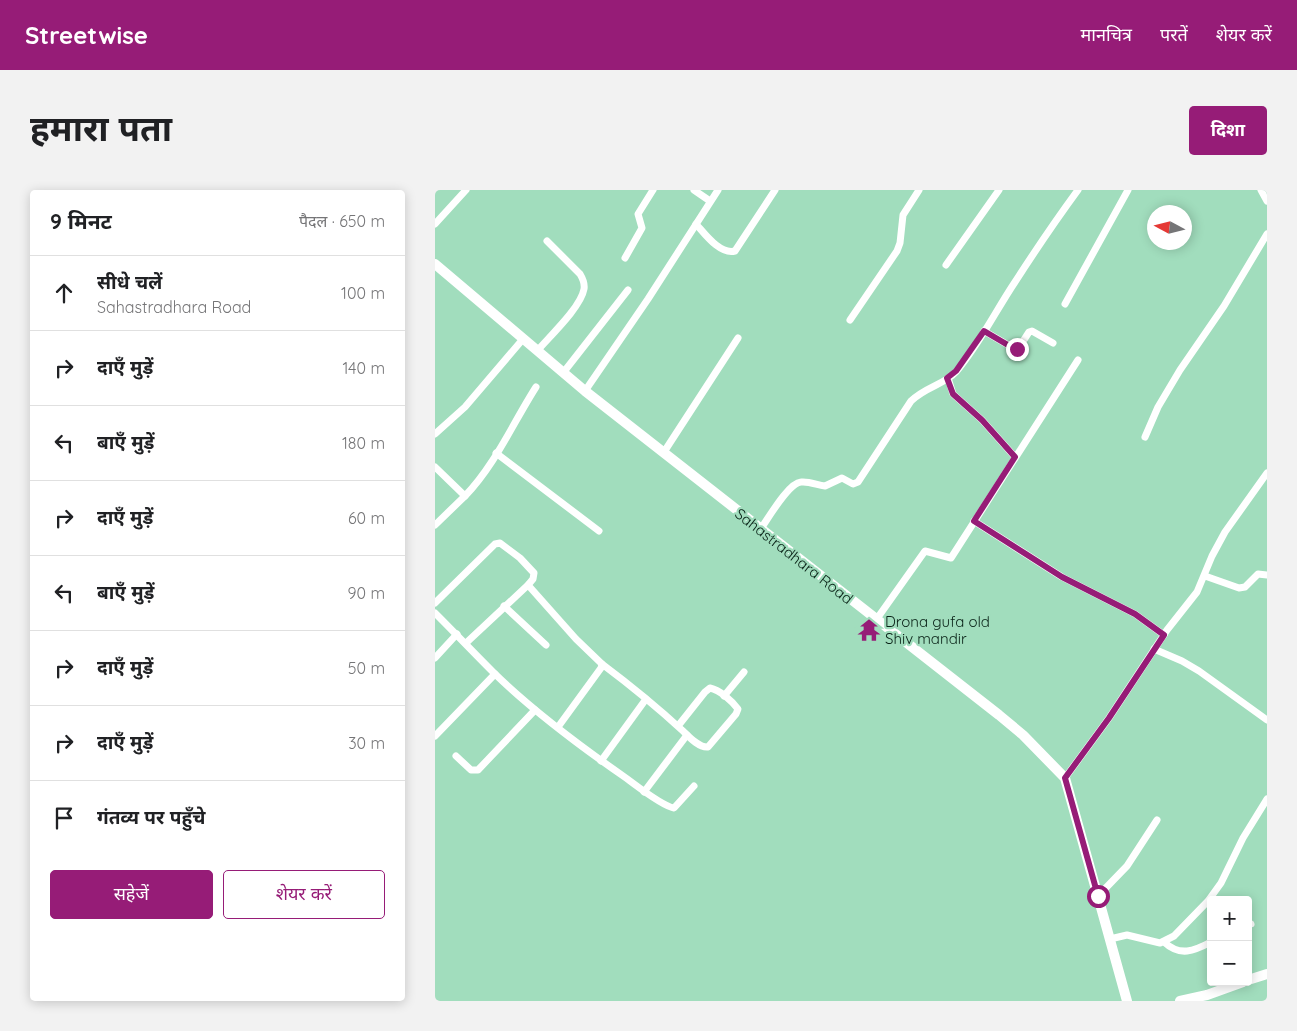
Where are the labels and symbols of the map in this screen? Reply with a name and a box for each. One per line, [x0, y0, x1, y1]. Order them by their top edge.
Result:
north arrow [1147, 205, 1192, 250]
route end [1006, 338, 1029, 361]
street label: Sahastradhara Road [731, 504, 857, 608]
place label: Drona gufa old Shiv mandir [885, 612, 990, 648]
temple icon: Drona gufa old Shiv mandir [856, 617, 882, 643]
route start [1087, 885, 1110, 908]

